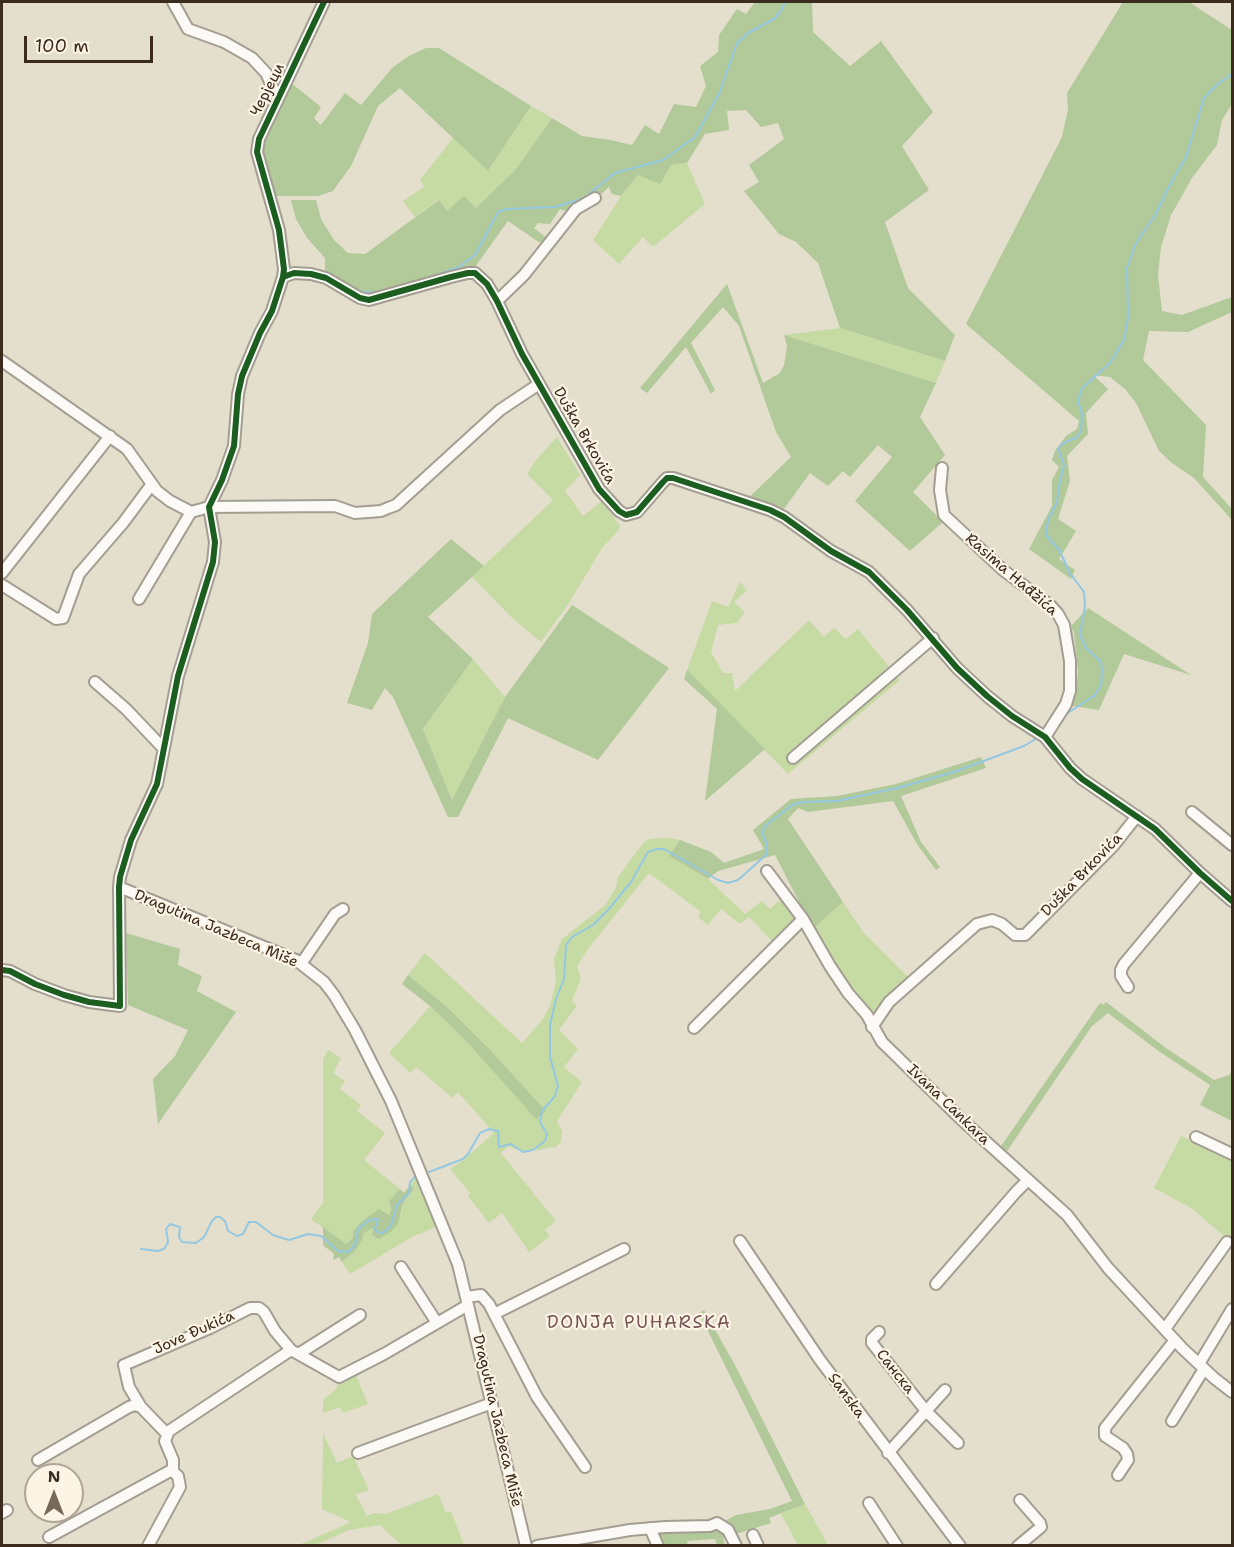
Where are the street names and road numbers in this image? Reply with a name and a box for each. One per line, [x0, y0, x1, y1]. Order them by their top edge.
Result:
street label: Черјеци [247, 60, 289, 120]
street label: Duška Brkovića [549, 384, 619, 488]
street label: Rasima Hađžića [961, 530, 1061, 620]
street label: Duška Brkovića [1038, 830, 1126, 920]
street label: Dragutina Jazbeca Miše [131, 886, 301, 972]
street label: Ivana Cankara [903, 1061, 993, 1149]
street label: Jove Đukića [151, 1307, 237, 1359]
street label: Dragutina Jazbeca Miše [468, 1333, 526, 1509]
street label: Санска [872, 1346, 918, 1398]
street label: Sanska [824, 1370, 868, 1422]

